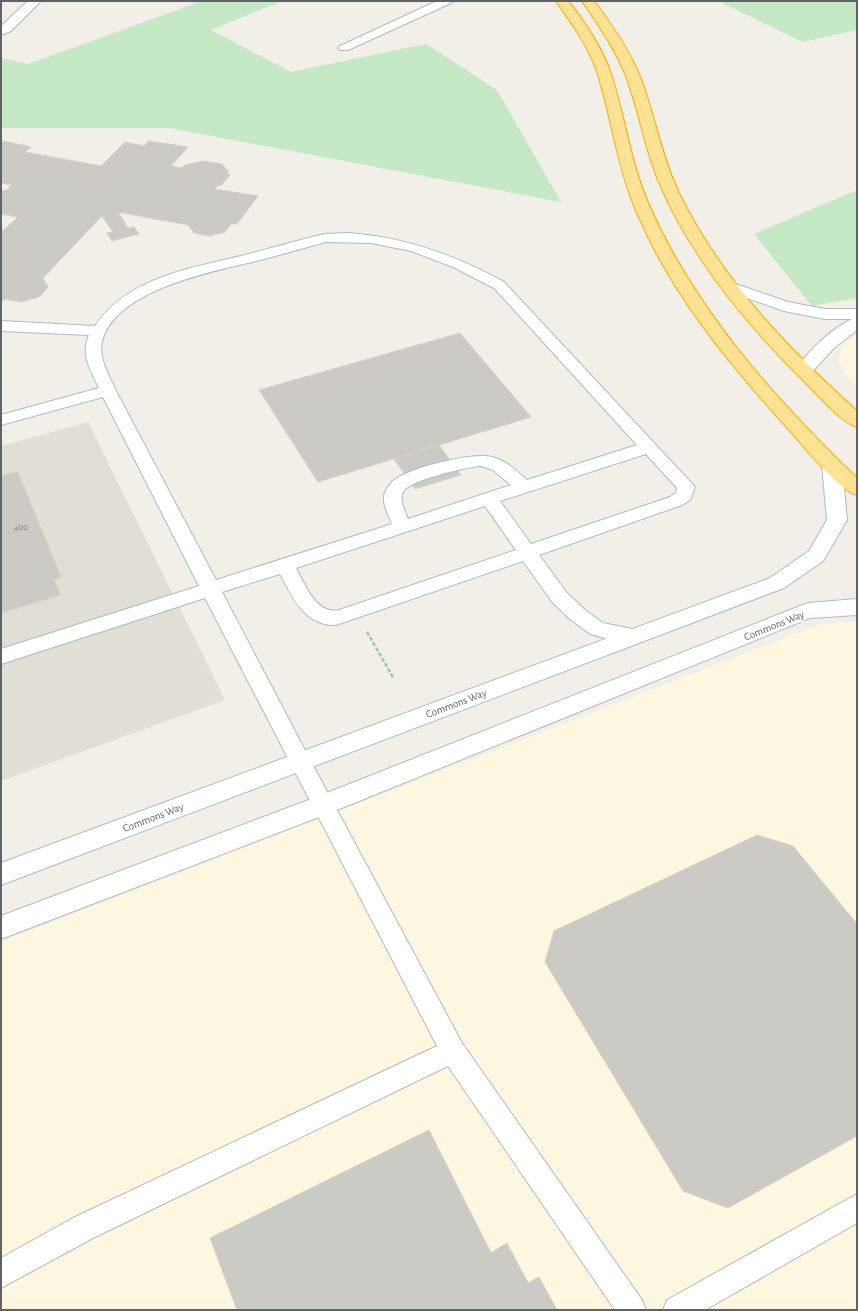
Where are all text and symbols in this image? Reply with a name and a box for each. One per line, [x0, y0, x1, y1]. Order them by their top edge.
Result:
house number: 400 [14, 523, 28, 532]
street label: Commons Way [742, 608, 806, 643]
street label: Commons Way [424, 687, 488, 720]
street label: Commons Way [121, 801, 185, 834]

